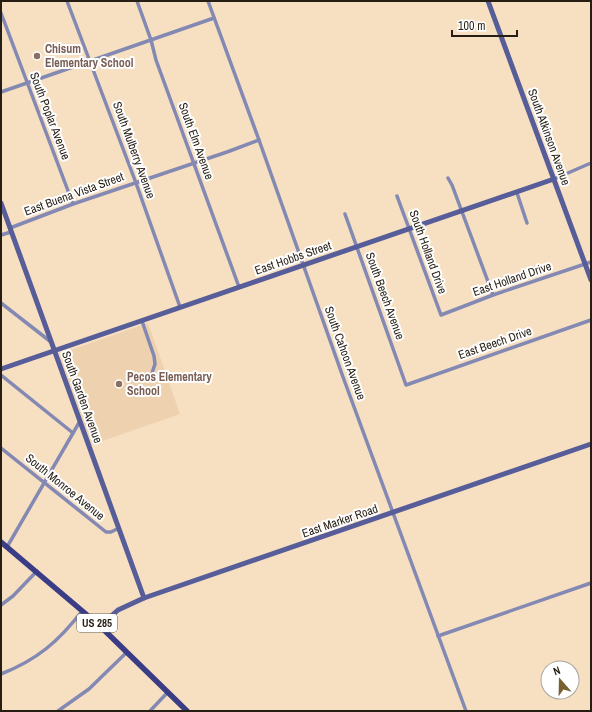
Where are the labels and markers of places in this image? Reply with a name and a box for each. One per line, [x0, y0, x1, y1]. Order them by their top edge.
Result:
place label: Chisum Elementary School [45, 41, 134, 71]
marker: Chisum Elementary School [32, 51, 42, 61]
place label: Pecos Elementary School [127, 369, 212, 399]
marker: Pecos Elementary School [114, 379, 124, 389]

